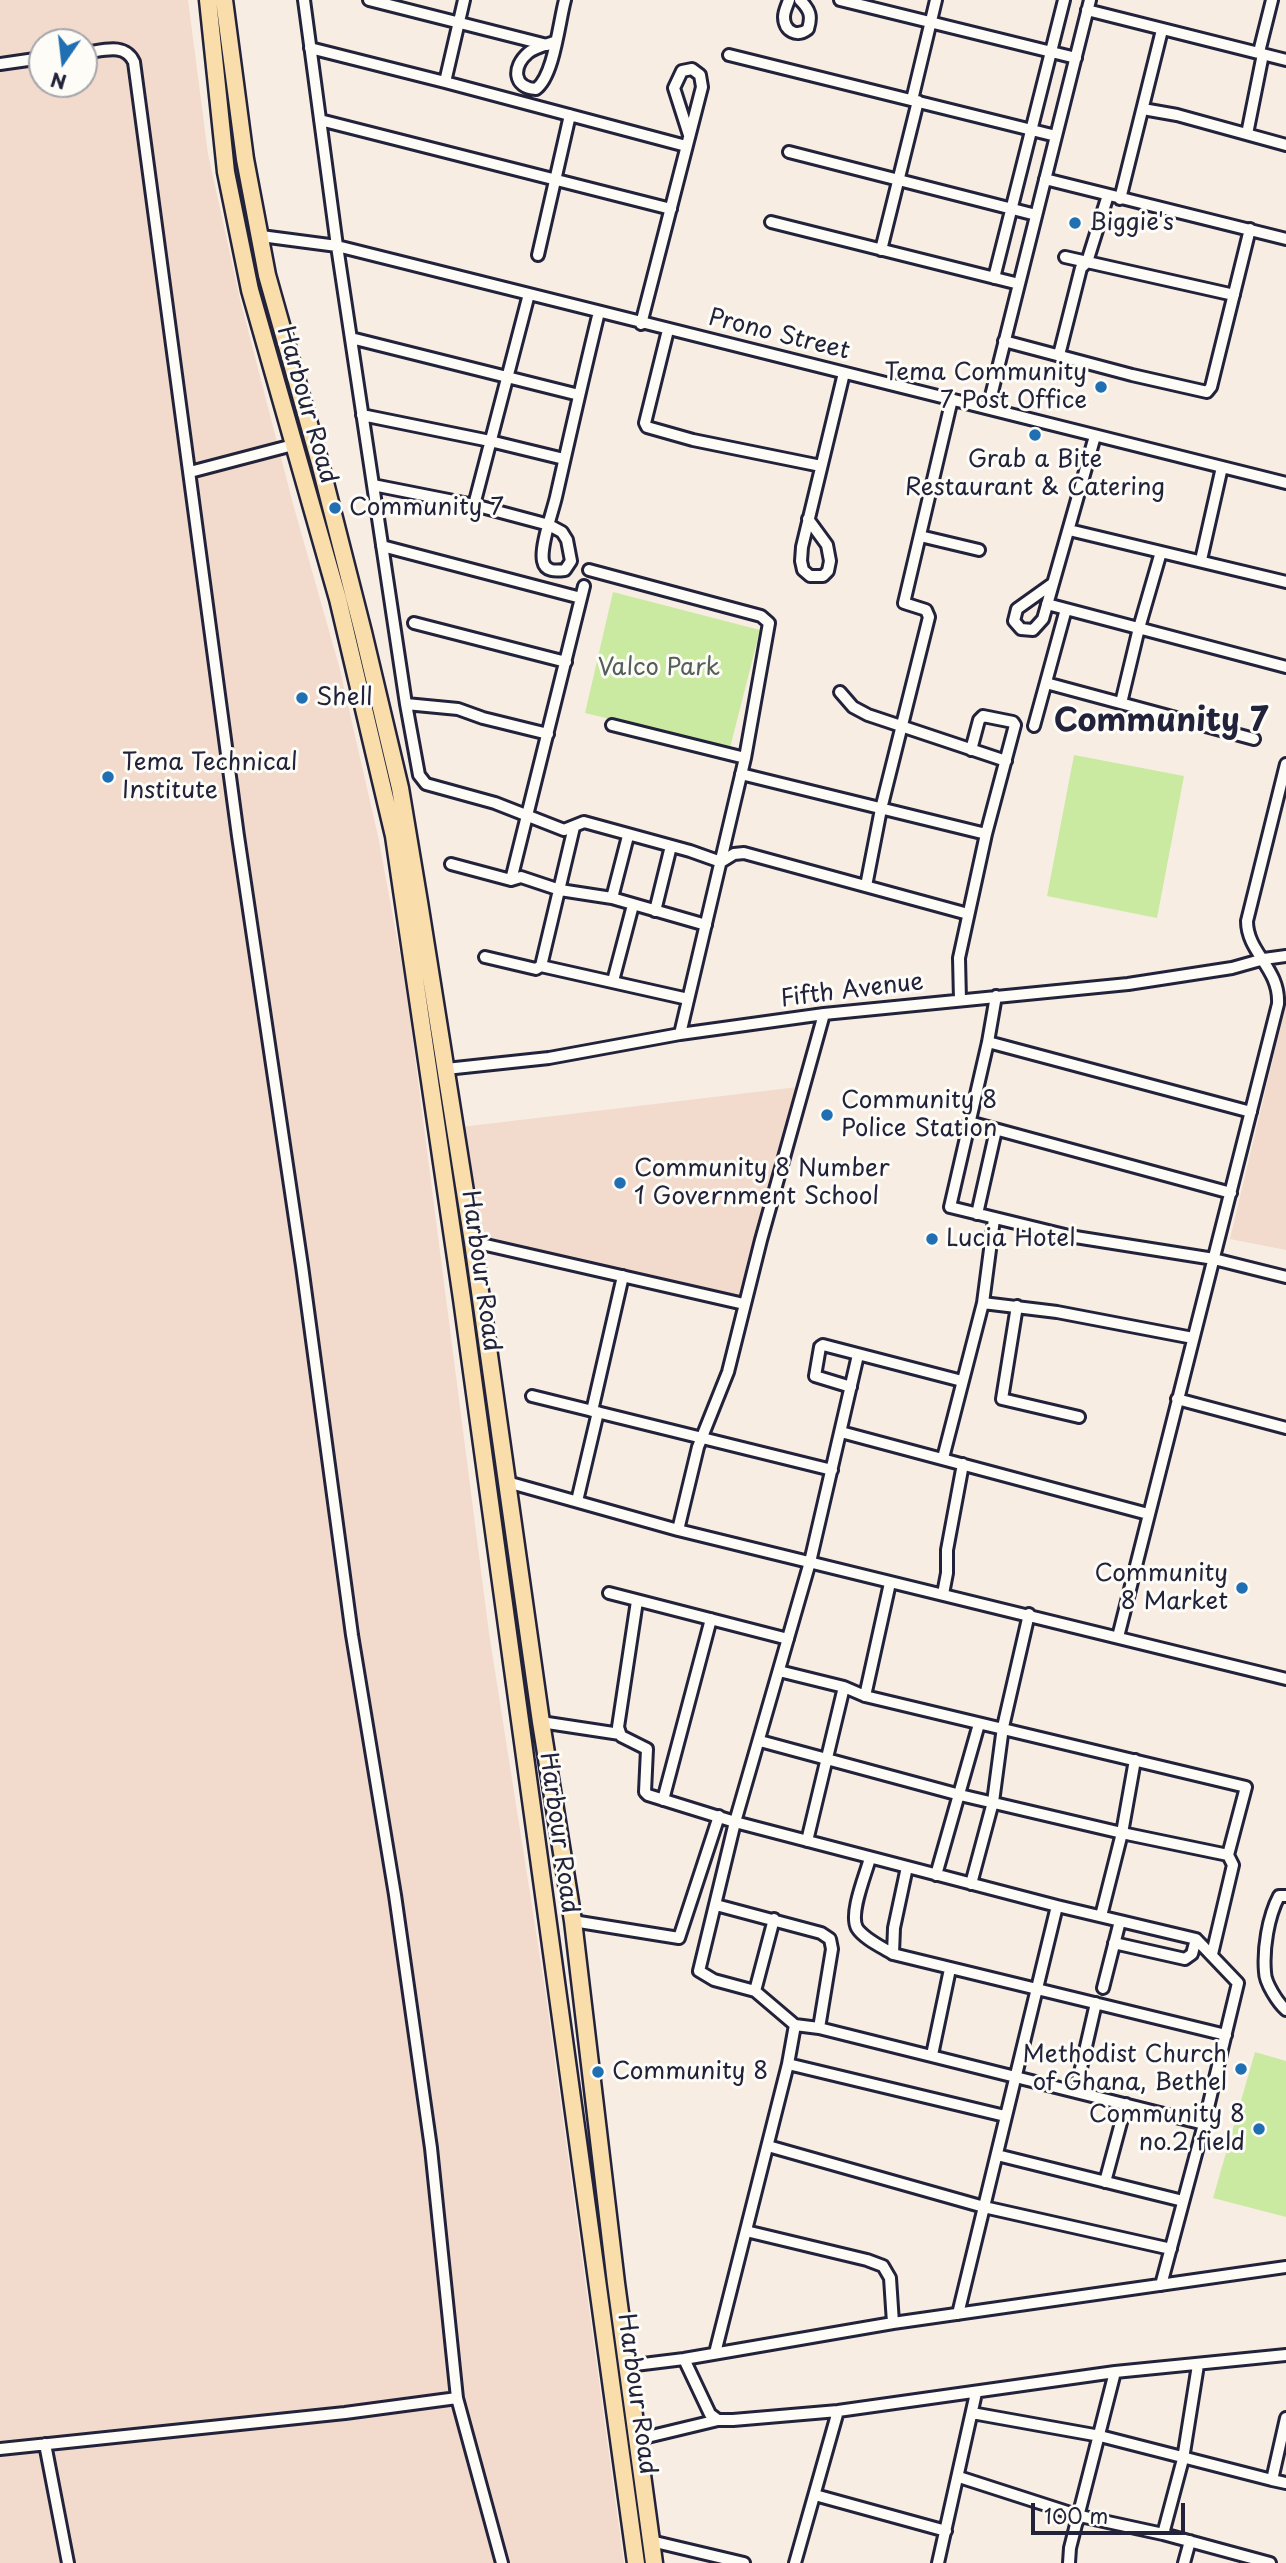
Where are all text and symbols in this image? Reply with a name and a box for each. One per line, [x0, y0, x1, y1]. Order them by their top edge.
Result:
north arrow [28, 28, 98, 98]
text: N [48, 66, 69, 97]
place label: Biggie's [1089, 209, 1174, 237]
marker: Biggie's [1067, 215, 1083, 231]
street label: Prono Street [705, 304, 853, 366]
street label: Harbour Road [270, 323, 342, 487]
place label: Tema Community 7 Post Office [885, 359, 1087, 415]
marker: Tema Community 7 Post Office [1093, 379, 1109, 395]
marker: Grab a Bite Restaurant & Catering [1027, 427, 1043, 443]
place label: Grab a Bite Restaurant & Catering [905, 446, 1165, 502]
place label: Community 7 [349, 494, 504, 522]
marker: Community 7 [327, 500, 343, 516]
park label: Valco Park [598, 654, 720, 682]
place label: Shell [316, 684, 373, 712]
marker: Shell [294, 690, 310, 706]
district label: Community 7 [1054, 703, 1268, 741]
place label: Tema Technical Institute [122, 749, 298, 805]
marker: Tema Technical Institute [100, 769, 116, 785]
street label: Fifth Avenue [779, 968, 925, 1014]
place label: Community 8 Police Station [841, 1087, 997, 1143]
marker: Community 8 Police Station [819, 1107, 835, 1123]
place label: Community 8 Number 1 Government School [634, 1155, 890, 1211]
marker: Community 8 Number 1 Government School [612, 1175, 628, 1191]
street label: Harbour Road [454, 1189, 506, 1353]
place label: Lucia Hotel [946, 1225, 1075, 1253]
marker: Lucia Hotel [924, 1231, 940, 1247]
place label: Community 8 Market [1095, 1560, 1228, 1616]
marker: Community 8 Market [1234, 1580, 1250, 1596]
street label: Harbour Road [532, 1751, 584, 1915]
place label: Methodist Church of Ghana, Bethel [1022, 2041, 1227, 2097]
place label: Community 8 [612, 2058, 768, 2086]
marker: Methodist Church of Ghana, Bethel [1233, 2061, 1249, 2077]
marker: Community 8 [590, 2064, 606, 2080]
place label: Community 8 no.2 field [1089, 2101, 1245, 2157]
marker: Community 8 no.2 field [1251, 2121, 1267, 2137]
street label: Harbour Road [610, 2312, 662, 2476]
scale bar [1034, 2490, 1188, 2534]
text: 100 m [1044, 2499, 1108, 2531]

